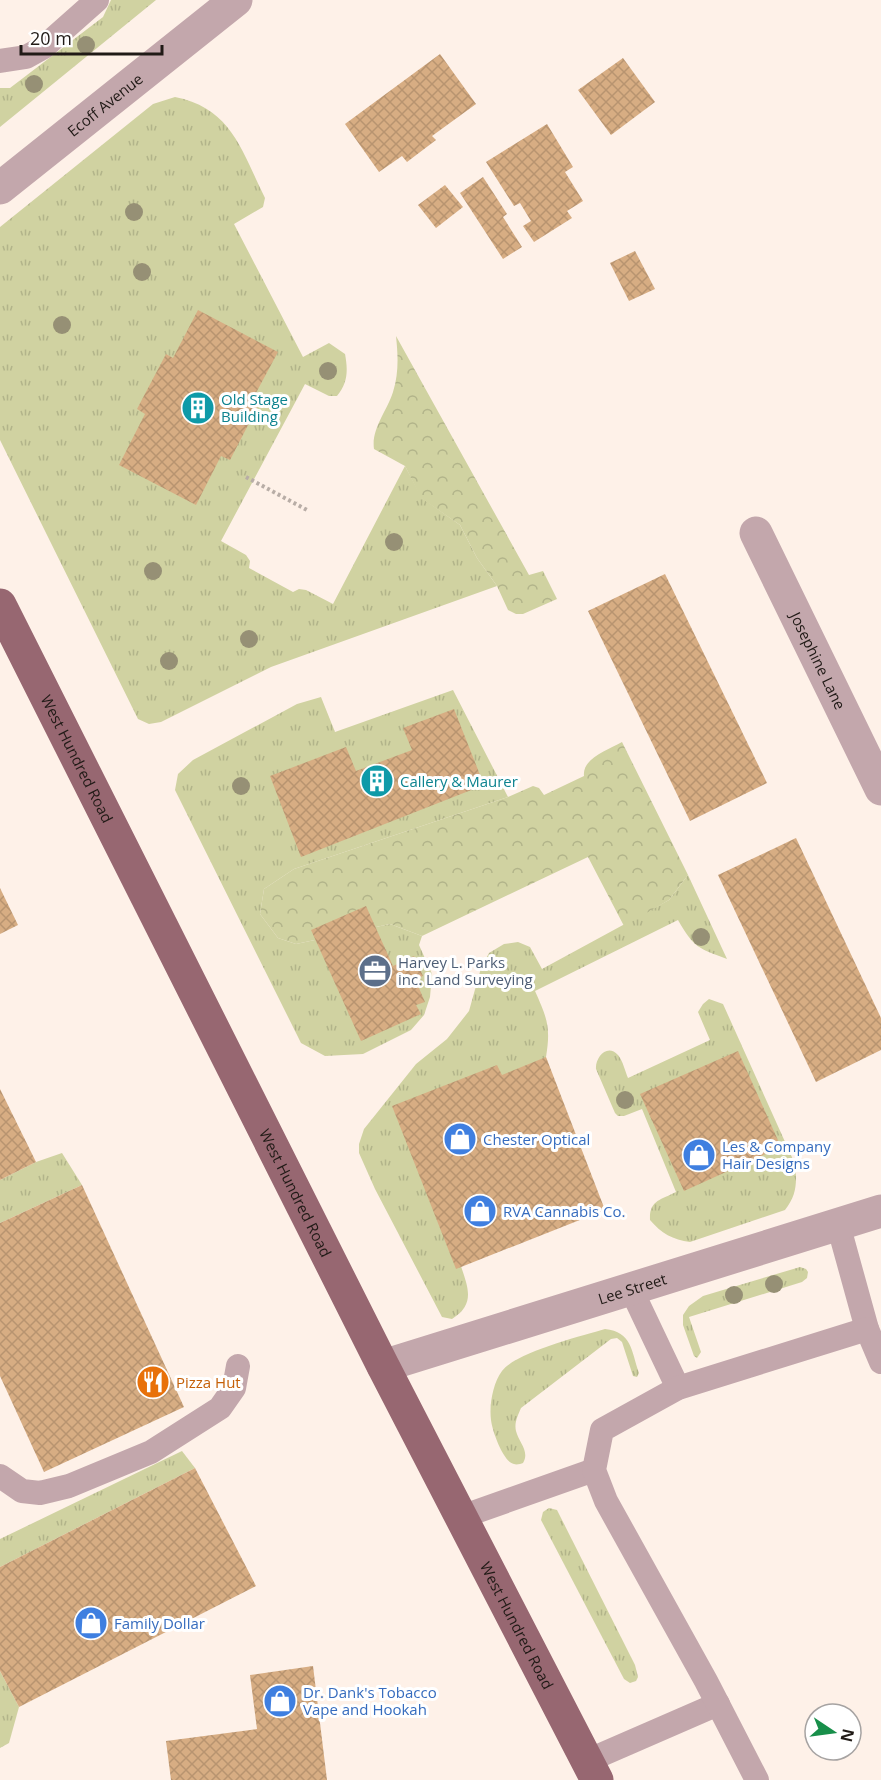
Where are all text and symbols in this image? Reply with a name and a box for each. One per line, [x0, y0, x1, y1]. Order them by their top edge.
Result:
scale bar [21, 18, 162, 56]
text: 20 m [30, 26, 72, 50]
street label: Ecoff Avenue [63, 68, 147, 141]
place label: Old Stage Building [221, 389, 288, 426]
building icon: Old Stage Building [180, 390, 216, 426]
street label: Josephine Lane [785, 607, 851, 713]
street label: West Hundred Road [37, 691, 118, 826]
building icon: Callery & Maurer [359, 763, 395, 799]
place label: Callery & Maurer [400, 771, 518, 791]
place label: Harvey L. Parks inc. Land Surveying [398, 952, 533, 989]
office icon: Harvey L. Parks inc. Land Surveying [357, 953, 393, 989]
shop icon: Chester Optical [442, 1121, 478, 1157]
street label: West Hundred Road [255, 1125, 336, 1260]
place label: Chester Optical [483, 1129, 590, 1149]
place label: Les & Company Hair Designs [722, 1136, 831, 1173]
shop icon: Les & Company Hair Designs [681, 1137, 717, 1173]
shop icon: RVA Cannabis Co. [462, 1193, 498, 1229]
place label: RVA Cannabis Co. [503, 1201, 626, 1221]
street label: Lee Street [596, 1268, 669, 1308]
restaurant icon: Pizza Hut [135, 1364, 171, 1400]
place label: Pizza Hut [176, 1372, 241, 1392]
street label: West Hundred Road [476, 1558, 558, 1693]
shop icon: Family Dollar [73, 1605, 109, 1641]
place label: Family Dollar [114, 1613, 205, 1633]
place label: Dr. Dank's Tobacco Vape and Hookah [303, 1682, 437, 1719]
shop icon: Dr. Dank's Tobacco Vape and Hookah [262, 1683, 298, 1719]
north arrow [803, 1702, 863, 1762]
text: N [835, 1727, 860, 1744]

